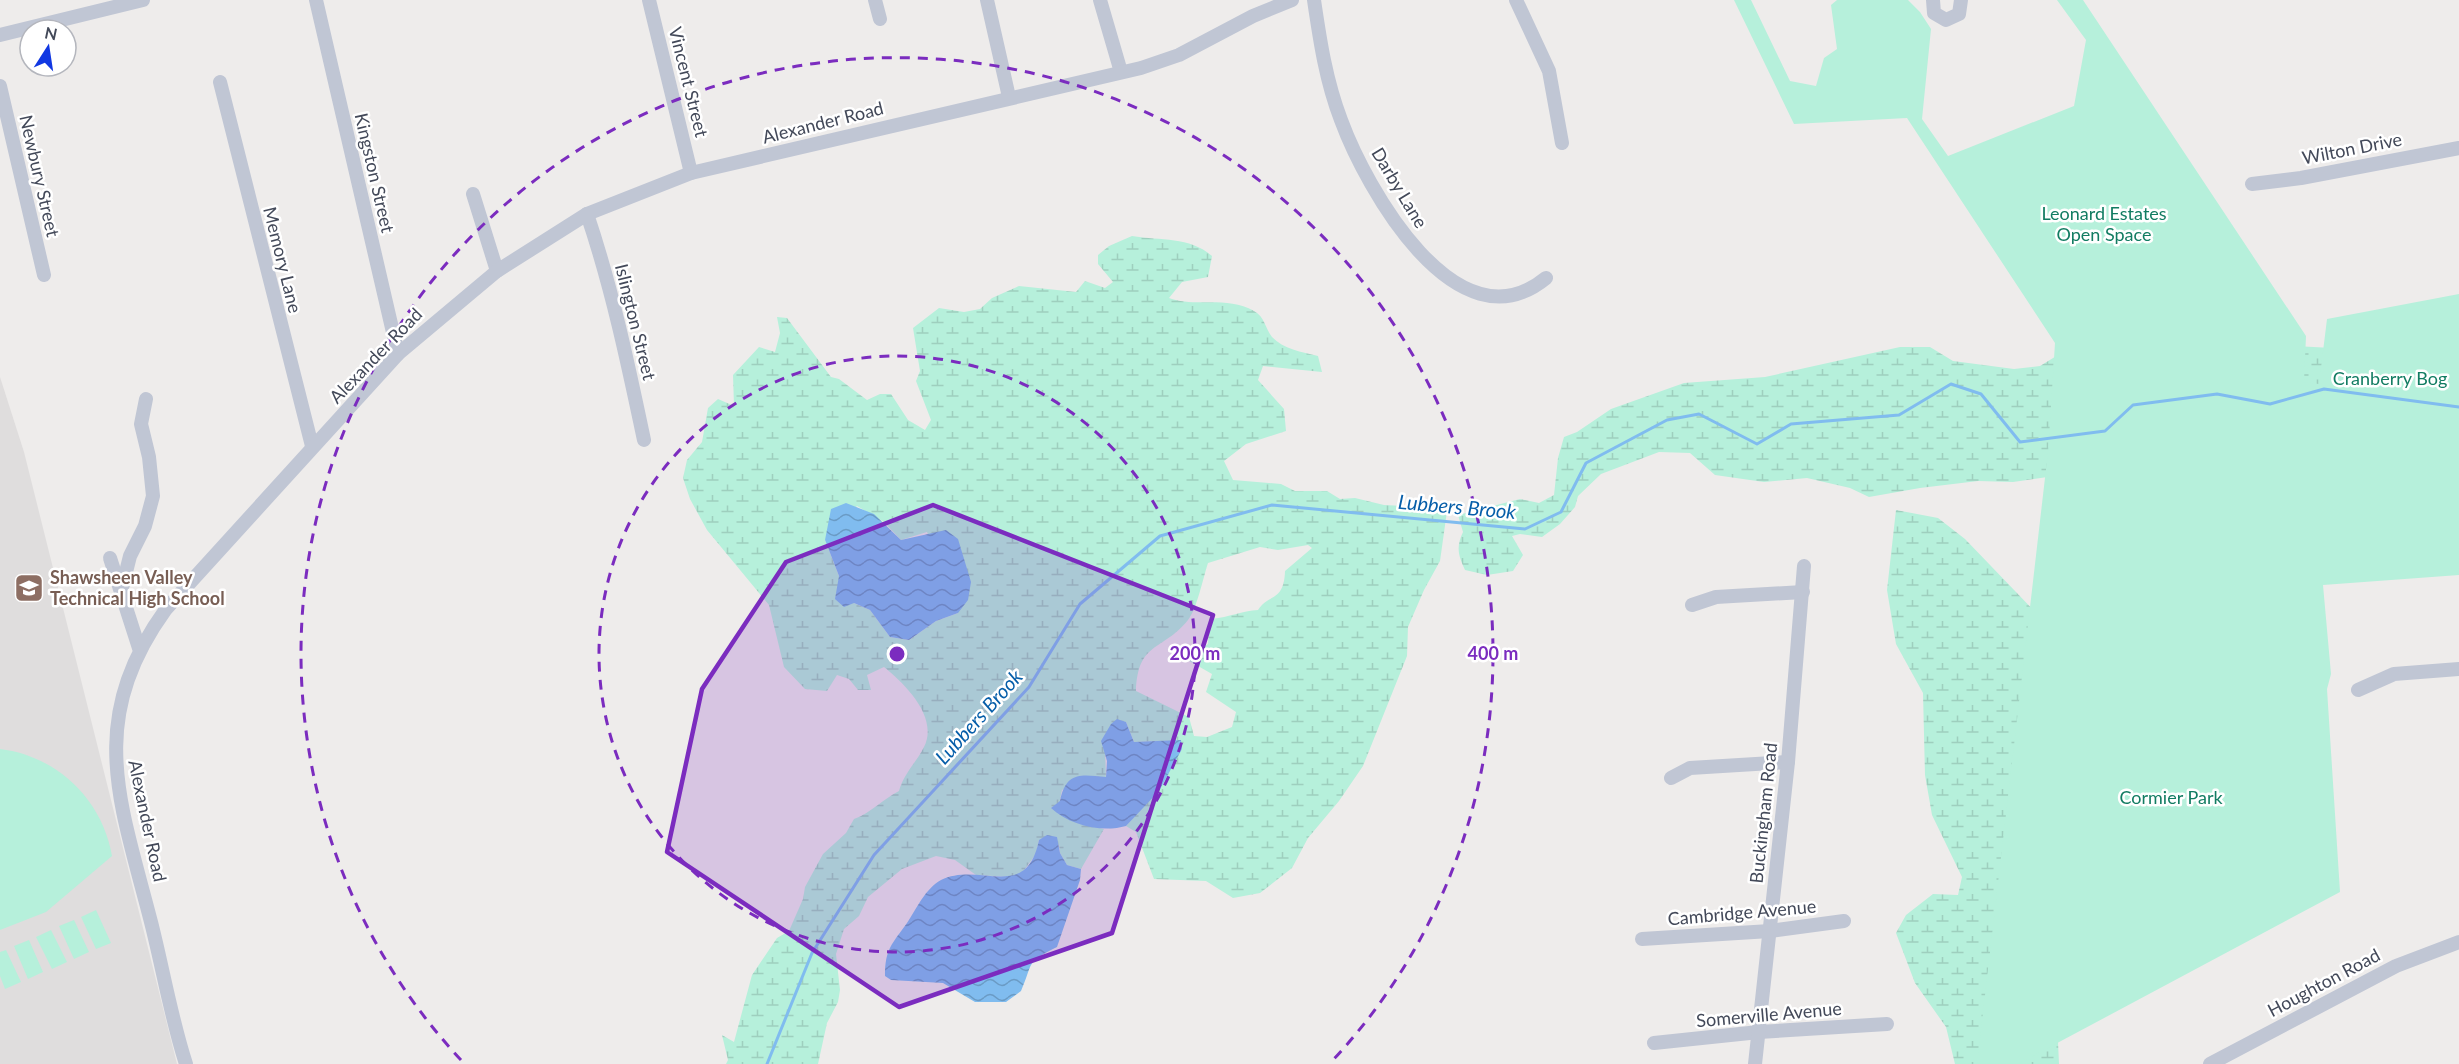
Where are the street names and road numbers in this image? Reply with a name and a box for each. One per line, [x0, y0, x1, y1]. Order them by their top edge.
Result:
street label: Vincent Street [665, 24, 713, 140]
street label: Alexander Road [760, 96, 886, 148]
street label: Kingston Street [351, 111, 400, 235]
street label: Newbury Street [15, 113, 65, 239]
street label: Wilton Drive [2300, 128, 2404, 168]
street label: Darby Lane [1367, 143, 1432, 232]
street label: Memory Lane [259, 204, 307, 315]
street label: Islington Street [611, 261, 661, 383]
street label: Alexander Road [324, 303, 426, 408]
street label: Buckingham Road [1745, 741, 1781, 884]
street label: Alexander Road [124, 758, 172, 884]
street label: Cambridge Avenue [1667, 895, 1817, 929]
street label: Houghton Road [2264, 943, 2384, 1021]
street label: Somerville Avenue [1695, 997, 1843, 1031]

